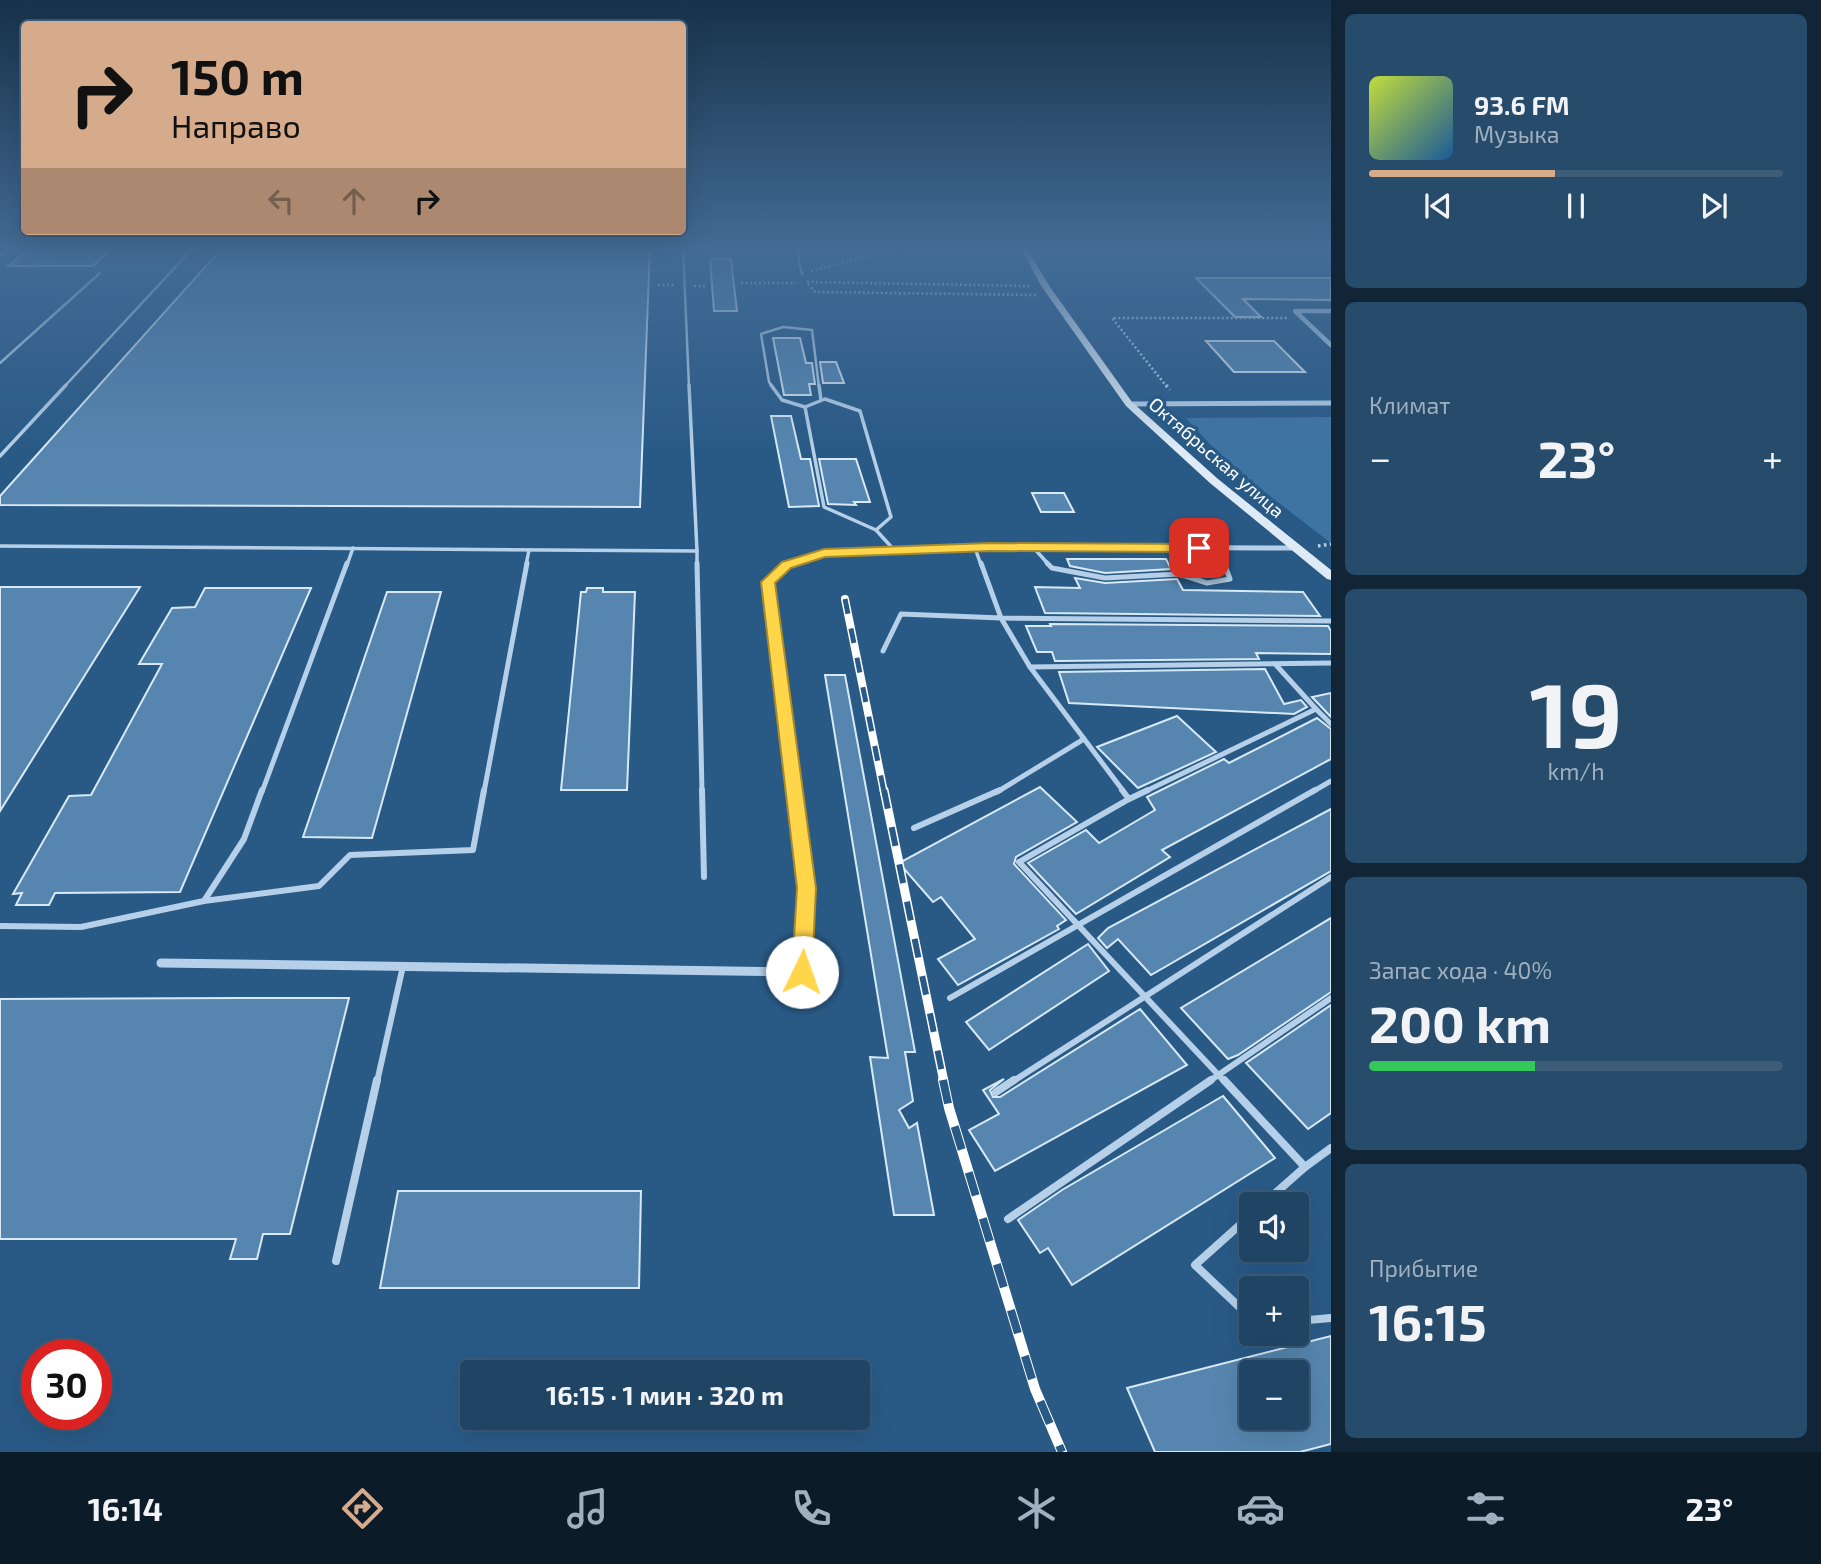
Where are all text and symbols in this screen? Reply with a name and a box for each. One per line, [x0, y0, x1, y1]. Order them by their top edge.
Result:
text: 150 m [171, 46, 304, 105]
icon: right [56, 49, 147, 140]
text: 93.6 FM [1474, 89, 1570, 120]
text: Направо [171, 106, 301, 144]
text: Музыка [1474, 120, 1559, 148]
icon: left [262, 182, 300, 220]
icon: ahead [335, 182, 373, 220]
icon: right [408, 182, 446, 220]
icon: previous [1419, 187, 1457, 225]
icon: pause [1557, 187, 1595, 225]
icon: next [1695, 187, 1733, 225]
text: Климат [1369, 391, 1450, 419]
street label: Октябрьская улица [1144, 392, 1289, 523]
text: 23° [1538, 426, 1615, 488]
text: − [1369, 434, 1391, 480]
text: + [1762, 434, 1783, 480]
pin [1169, 518, 1229, 578]
icon: arrive [1180, 529, 1218, 567]
text: 19 [1529, 657, 1623, 766]
text: km/h [1547, 757, 1605, 785]
position arrow [765, 935, 839, 1009]
text: Запас хода · 40% [1369, 956, 1552, 984]
text: 200 km [1369, 991, 1551, 1053]
map controls [1239, 1192, 1309, 1430]
button: sound [1239, 1192, 1309, 1262]
text: Прибытие [1369, 1254, 1478, 1282]
button: + [1239, 1276, 1309, 1346]
text: 16:15 [1369, 1289, 1487, 1351]
speed limit sign: 30 [21, 1339, 112, 1430]
button: − [1239, 1360, 1309, 1430]
text: 16:15 · 1 мин · 320 m [546, 1379, 784, 1410]
icon: directions [338, 1484, 387, 1533]
icon: music [563, 1484, 612, 1533]
icon: phone [787, 1484, 836, 1533]
icon: climate [1012, 1484, 1061, 1533]
icon: car [1236, 1484, 1285, 1533]
icon: filters [1461, 1484, 1510, 1533]
text: 16:14 [88, 1489, 163, 1527]
text: 23° [1685, 1489, 1733, 1527]

